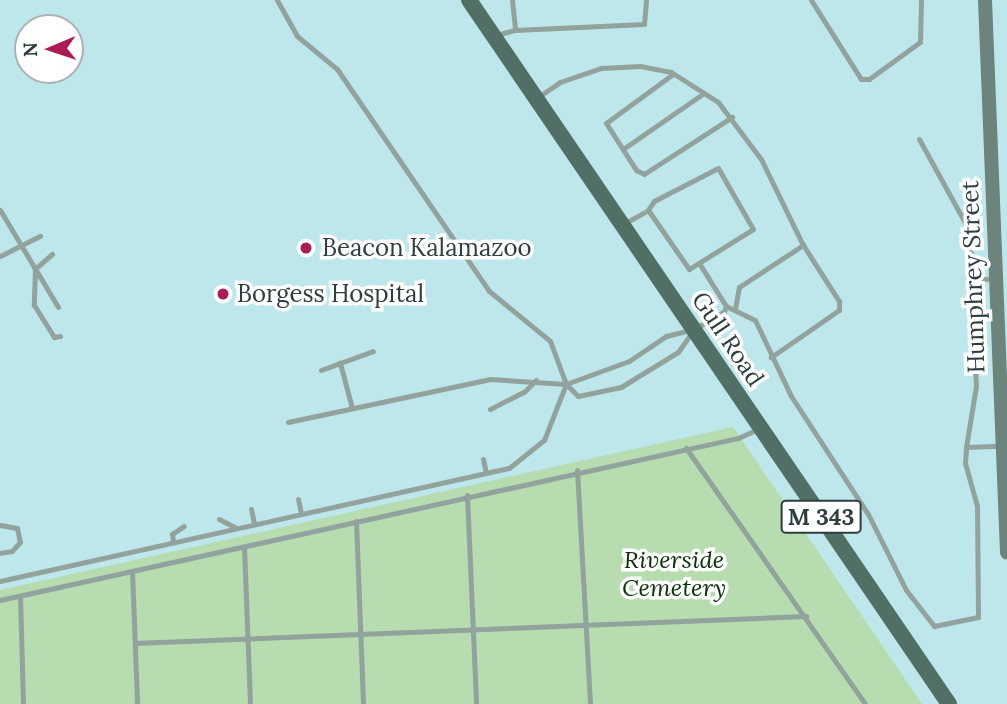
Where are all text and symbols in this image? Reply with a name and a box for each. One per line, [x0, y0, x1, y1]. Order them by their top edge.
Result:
north arrow [14, 14, 84, 84]
text: N [18, 42, 42, 57]
street label: Humphrey Street [955, 180, 991, 374]
place label: Beacon Kalamazoo [322, 234, 532, 262]
marker: Beacon Kalamazoo [296, 238, 316, 258]
place label: Borgess Hospital [237, 280, 424, 308]
marker: Borgess Hospital [215, 286, 231, 302]
street label: Gull Road [686, 286, 770, 392]
road number: M 343 [779, 498, 863, 537]
park label: Riverside Cemetery [622, 546, 726, 602]

